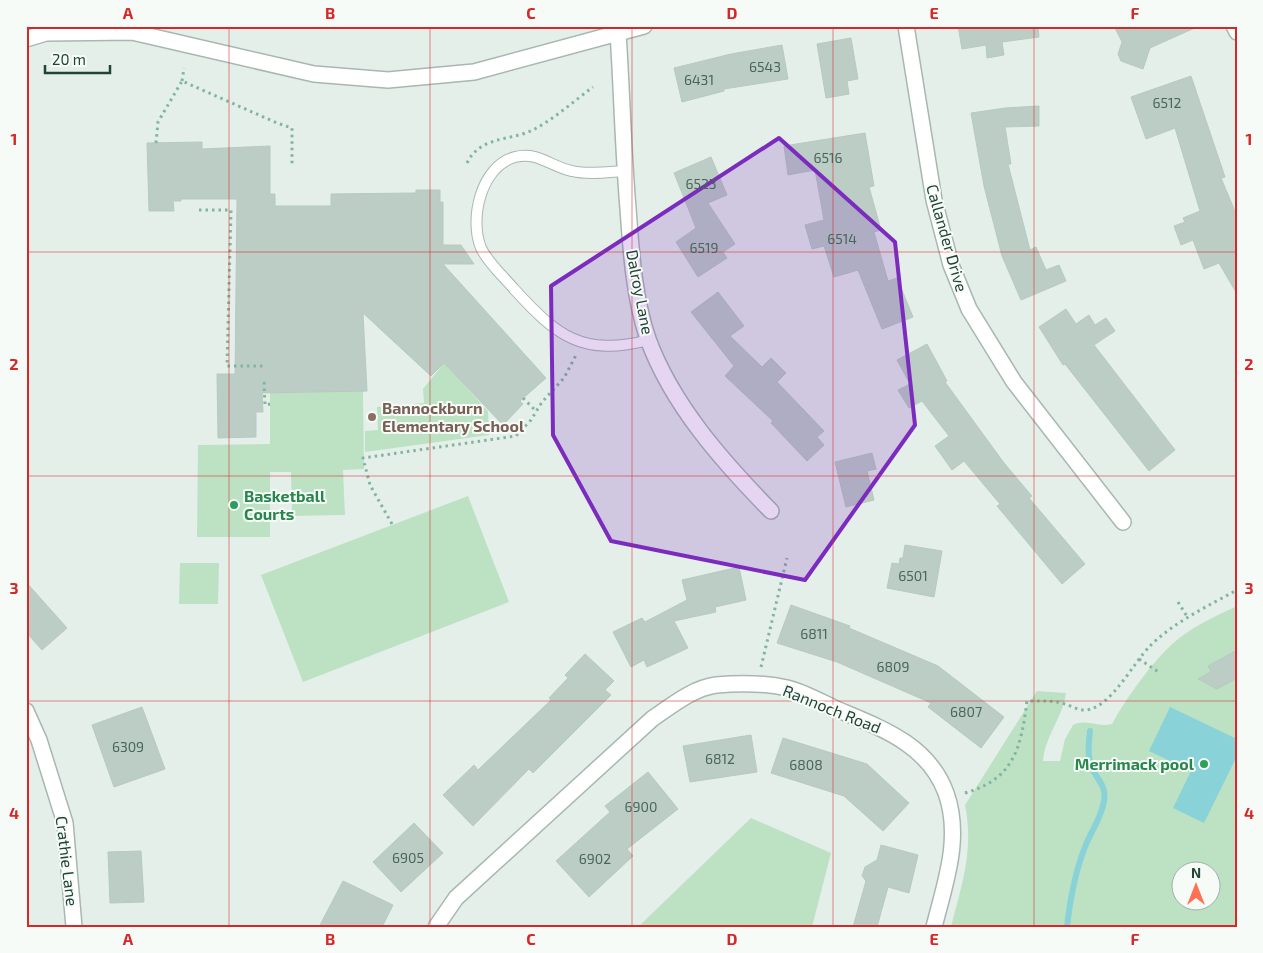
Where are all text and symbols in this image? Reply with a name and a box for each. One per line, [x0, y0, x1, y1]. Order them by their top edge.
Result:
text: A [123, 3, 134, 22]
text: B [325, 3, 335, 22]
text: C [526, 3, 536, 22]
text: D [727, 3, 738, 22]
text: E [929, 3, 939, 22]
text: F [1131, 3, 1140, 22]
scale bar [45, 42, 110, 74]
text: 20 m [52, 50, 86, 68]
house number: 6543 [749, 58, 781, 75]
house number: 6431 [684, 71, 714, 88]
house number: 6512 [1153, 94, 1182, 111]
text: 1 [11, 129, 17, 148]
text: 1 [1246, 129, 1252, 148]
house number: 6516 [813, 149, 843, 166]
house number: 6523 [685, 175, 717, 192]
street label: Callander Drive [923, 182, 972, 294]
house number: 6514 [827, 230, 857, 247]
house number: 6519 [689, 239, 719, 256]
street label: Dalroy Lane [623, 248, 658, 336]
text: 2 [9, 354, 19, 373]
text: 2 [1244, 354, 1254, 373]
place label: Bannockburn Elementary School [382, 398, 525, 436]
marker: Bannockburn Elementary School [366, 411, 378, 423]
place label: Basketball Courts [244, 486, 326, 523]
marker: Basketball Courts [228, 499, 240, 511]
house number: 6501 [898, 567, 928, 584]
text: 3 [9, 578, 19, 597]
text: 3 [1244, 578, 1254, 597]
house number: 6811 [800, 625, 828, 642]
house number: 6809 [877, 658, 909, 675]
street label: Rannoch Road [780, 680, 884, 737]
house number: 6807 [950, 703, 982, 720]
house number: 6309 [112, 738, 144, 755]
house number: 6812 [705, 750, 735, 767]
place label: Merrimack pool [1075, 754, 1195, 773]
house number: 6808 [789, 756, 823, 773]
marker: Merrimack pool [1198, 758, 1210, 770]
house number: 6900 [625, 798, 657, 815]
text: 4 [9, 803, 19, 822]
text: 4 [1244, 803, 1254, 822]
street label: Crathie Lane [53, 815, 82, 907]
house number: 6905 [392, 849, 424, 866]
house number: 6902 [579, 850, 611, 867]
north arrow [1170, 860, 1220, 910]
text: N [1191, 864, 1201, 881]
text: A [123, 929, 134, 948]
text: B [325, 929, 335, 948]
text: C [526, 929, 536, 948]
text: D [727, 929, 738, 948]
text: E [929, 929, 939, 948]
text: F [1131, 929, 1140, 948]

